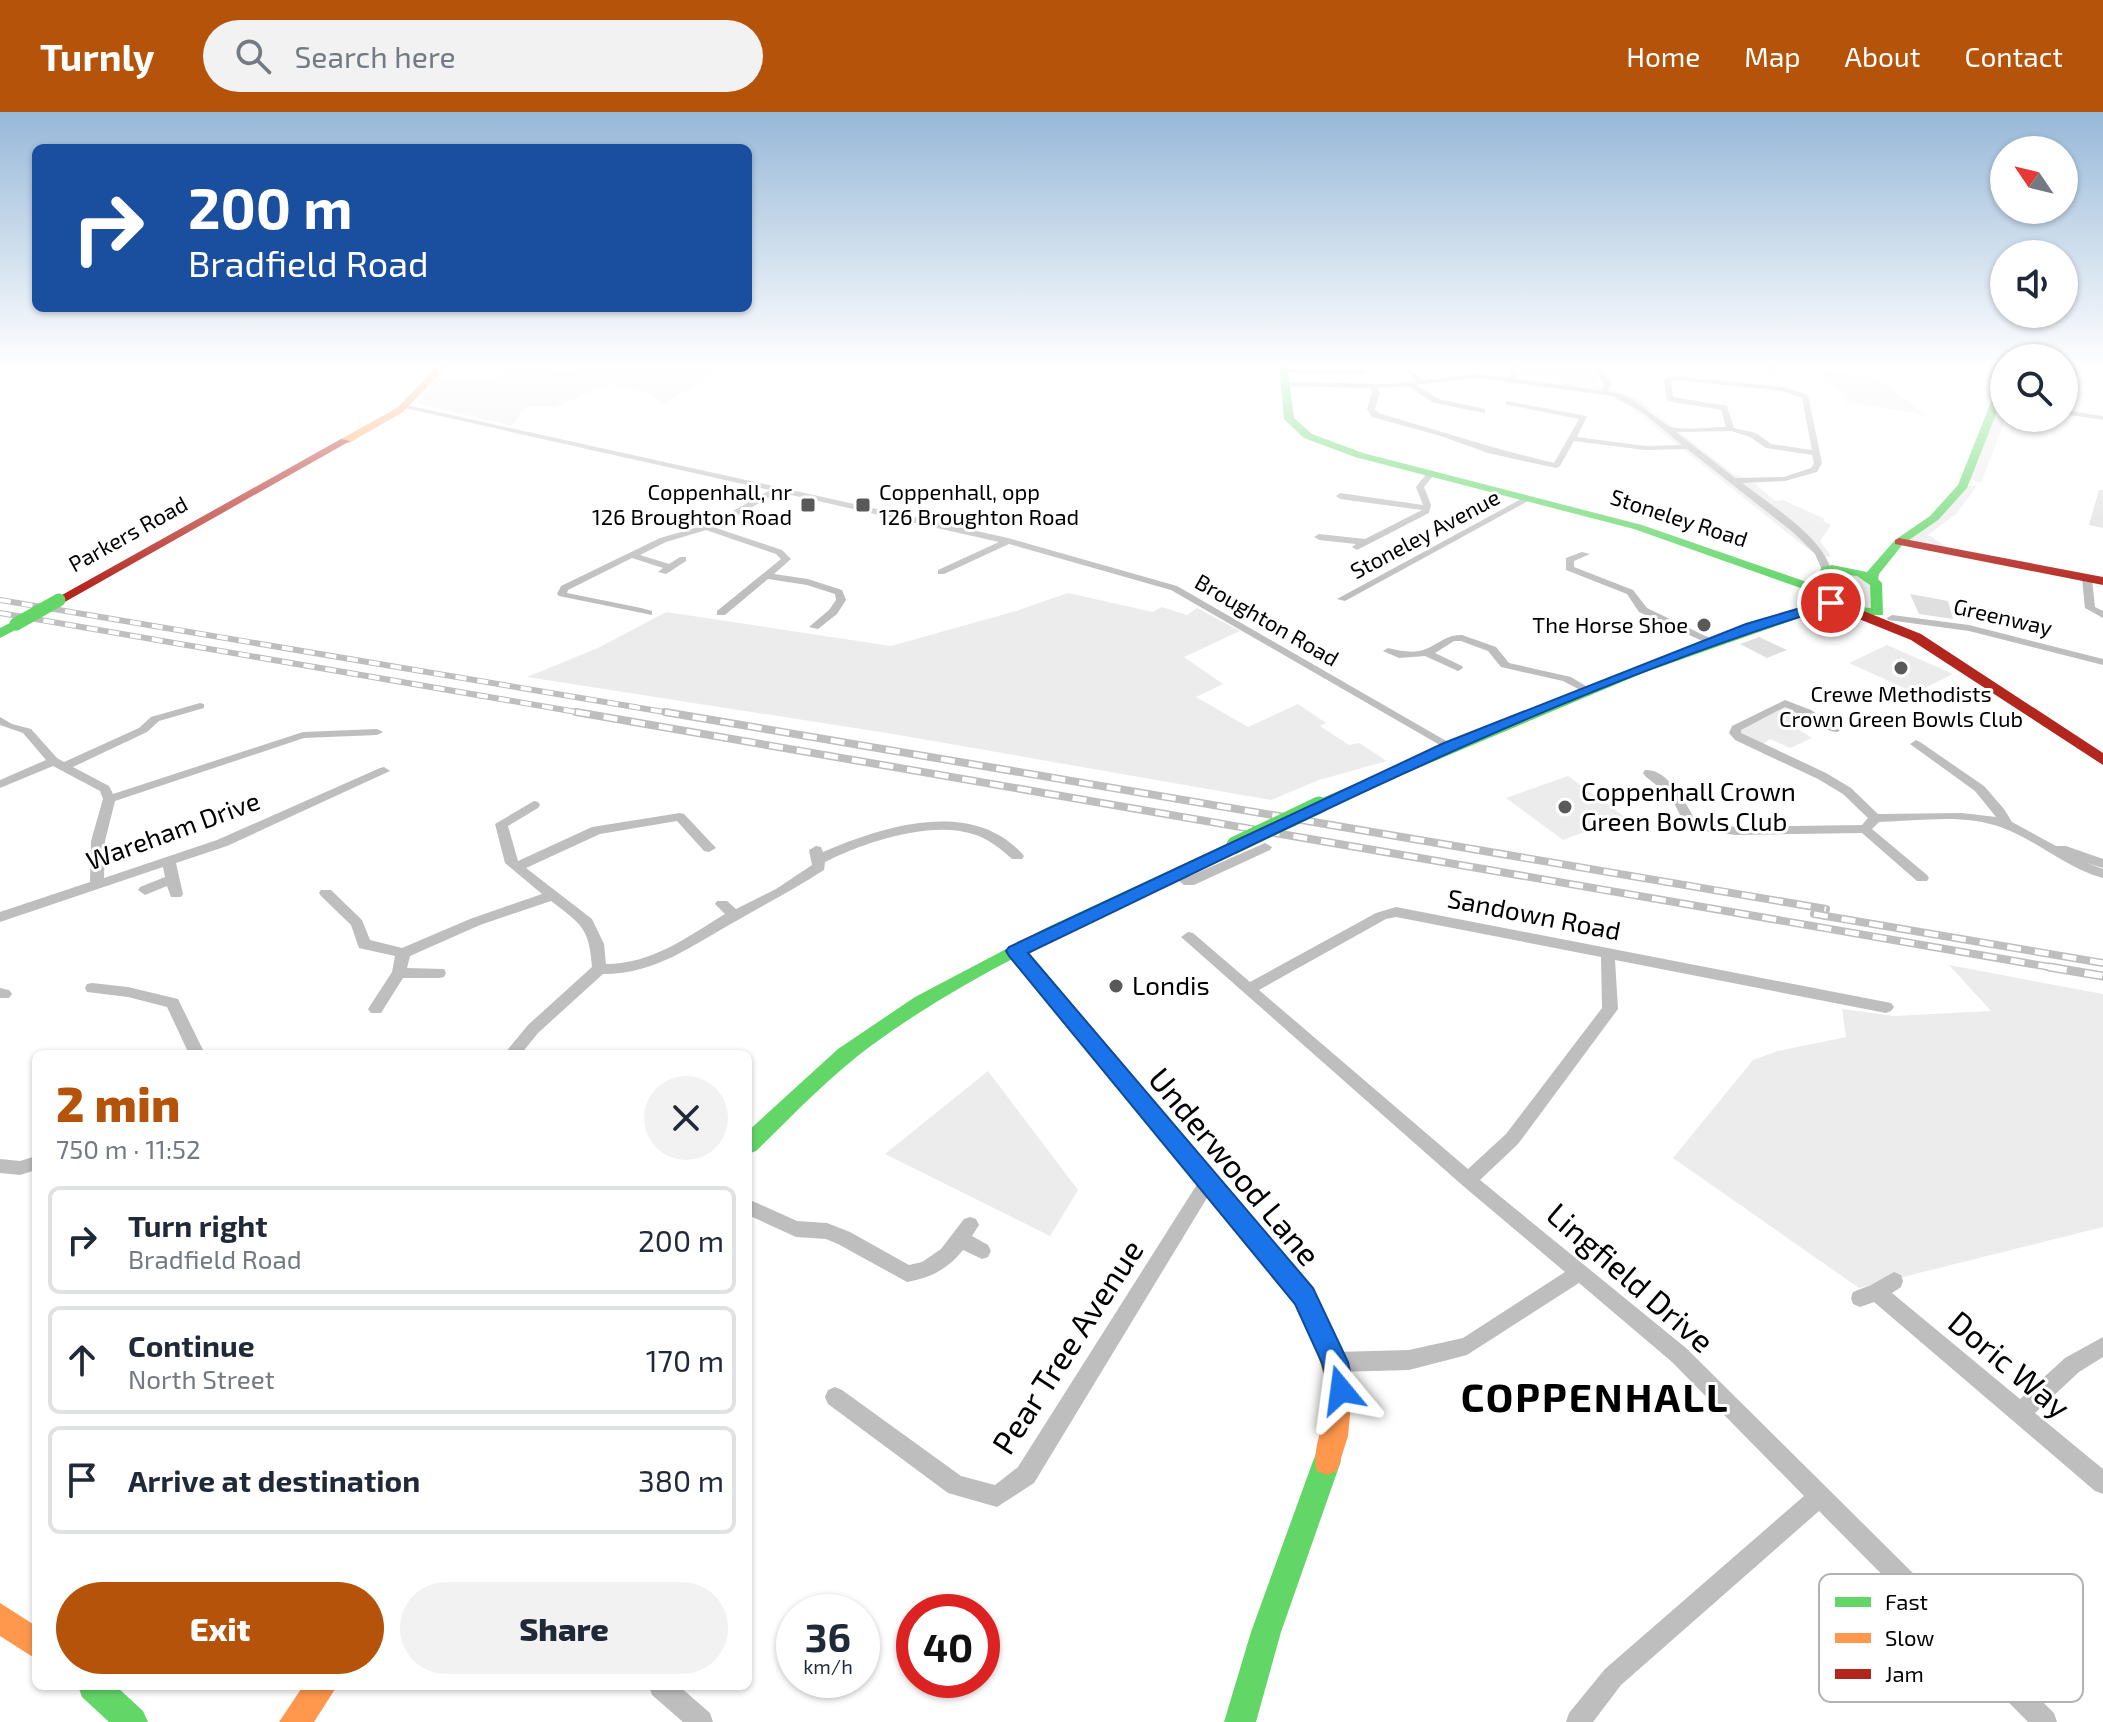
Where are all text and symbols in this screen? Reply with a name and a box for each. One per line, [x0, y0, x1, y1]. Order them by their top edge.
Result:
search box [203, 20, 763, 92]
text: Turnly [40, 33, 155, 79]
icon: search [231, 34, 275, 78]
text: Search here [295, 38, 456, 74]
text: Home [1626, 39, 1700, 73]
text: Map [1744, 39, 1801, 73]
text: About [1845, 39, 1920, 73]
text: Contact [1964, 39, 2063, 73]
north arrow [1990, 136, 2078, 224]
map controls [1990, 136, 2078, 432]
text: 200 m [188, 173, 353, 240]
icon: right [56, 176, 160, 280]
button: sound [1990, 240, 2078, 328]
text: Bradfield Road [188, 241, 429, 284]
button: search [1990, 344, 2078, 432]
place label: Coppenhall, nr 126 Broughton Road [592, 478, 792, 529]
place label: Coppenhall, opp 126 Broughton Road [879, 478, 1079, 529]
street label: Stoneley Avenue [1345, 483, 1504, 583]
street label: Stoneley Road [1607, 483, 1751, 551]
street label: Parkers Road [63, 490, 192, 577]
marker: Coppenhall, nr 126 Broughton Road [799, 496, 817, 514]
marker: Coppenhall, opp 126 Broughton Road [854, 496, 872, 514]
street label: Broughton Road [1191, 567, 1344, 671]
pin [1797, 569, 1865, 637]
icon: arrive [1809, 581, 1853, 625]
street label: Greenway [1951, 592, 2055, 640]
place label: The Horse Shoe [1532, 611, 1688, 637]
marker: The Horse Shoe [1695, 616, 1713, 634]
marker: Crewe Methodists Crown Green Bowls Club [1892, 659, 1910, 677]
place label: Crewe Methodists Crown Green Bowls Club [1779, 680, 2023, 731]
place label: Coppenhall Crown Green Bowls Club [1581, 775, 1796, 836]
street label: Wareham Drive [82, 784, 263, 875]
marker: Coppenhall Crown Green Bowls Club [1556, 798, 1574, 816]
street label: Sandown Road [1445, 882, 1624, 946]
place label: Londis [1132, 969, 1210, 1000]
marker: Londis [1107, 977, 1125, 995]
street label: Underwood Lane [1142, 1059, 1329, 1272]
text: 2 min [56, 1074, 180, 1132]
button: close [644, 1076, 728, 1160]
text: 750 m · 11:52 [56, 1133, 201, 1164]
street label: Lingfield Drive [1540, 1194, 1722, 1359]
text: Turn right [128, 1207, 268, 1243]
icon: right [60, 1218, 104, 1262]
text: 200 m [638, 1222, 724, 1258]
street label: Pear Tree Avenue [983, 1232, 1150, 1460]
text: Bradfield Road [128, 1243, 302, 1274]
street label: Doric Way [1942, 1302, 2079, 1425]
text: Continue [128, 1327, 255, 1363]
icon: ahead [60, 1338, 104, 1382]
text: 170 m [646, 1342, 724, 1378]
position arrow [1299, 1348, 1383, 1432]
text: North Street [128, 1363, 275, 1394]
district label: COPPENHALL [1461, 1372, 1729, 1420]
icon: arrive [60, 1458, 104, 1502]
text: Arrive at destination [128, 1462, 420, 1498]
text: 380 m [638, 1462, 724, 1498]
legend [1819, 1574, 2083, 1702]
button: Exit [56, 1582, 384, 1674]
button: Share [400, 1582, 728, 1674]
text: Fast [1885, 1588, 1928, 1614]
speed limit sign: 40 [896, 1594, 1000, 1698]
text: 36 [805, 1612, 851, 1660]
text: Slow [1885, 1624, 1934, 1650]
text: km/h [803, 1654, 853, 1678]
text: Jam [1885, 1660, 1924, 1686]

